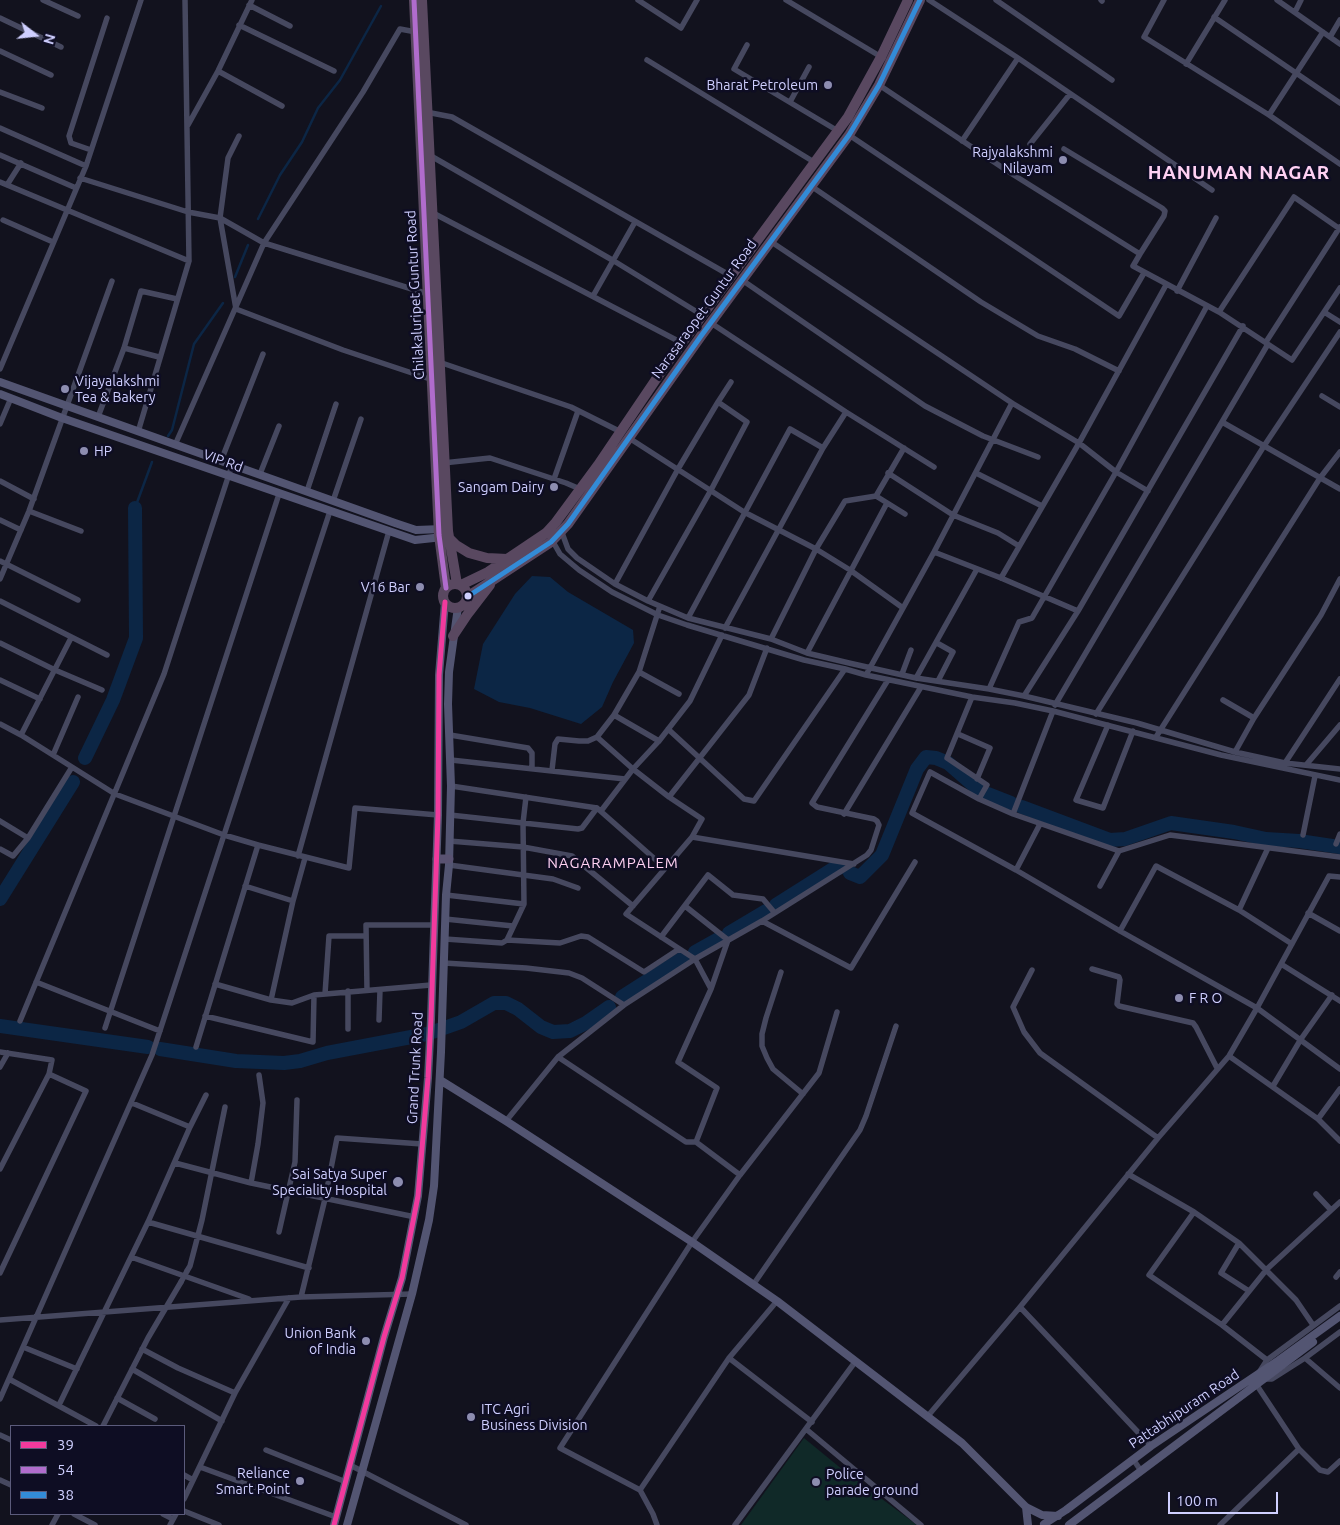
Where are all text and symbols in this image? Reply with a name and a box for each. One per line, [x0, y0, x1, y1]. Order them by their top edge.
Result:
north arrow [10, 10, 60, 60]
text: N [40, 32, 59, 46]
place label: Bharat Petroleum [706, 77, 818, 93]
marker: Bharat Petroleum [822, 79, 834, 91]
place label: Rajyalakshmi Nilayam [972, 144, 1053, 176]
marker: Rajyalakshmi Nilayam [1057, 154, 1069, 166]
district label: HANUMAN NAGAR [1146, 162, 1332, 184]
street label: Chilakaluripet Guntur Road [402, 210, 428, 380]
street label: Narasaraopet Guntur Road [648, 236, 760, 382]
place label: Vijayalakshmi Tea & Bakery [75, 373, 160, 406]
marker: Vijayalakshmi Tea & Bakery [59, 383, 71, 395]
place label: HP [94, 443, 112, 459]
marker: HP [78, 445, 90, 457]
street label: VIP Rd [201, 446, 245, 476]
place label: Sangam Dairy [458, 479, 544, 495]
marker: Sangam Dairy [548, 481, 560, 493]
place label: V16 Bar [361, 579, 410, 595]
marker: V16 Bar [414, 581, 426, 593]
unlabelled marker [463, 591, 473, 601]
district label: NAGARAMPALEM [546, 854, 680, 872]
place label: F R O [1189, 990, 1222, 1006]
marker: F R O [1173, 992, 1185, 1004]
street label: Grand Trunk Road [404, 1011, 426, 1125]
place label: Sai Satya Super Speciality Hospital [272, 1166, 387, 1198]
marker: Sai Satya Super Speciality Hospital [391, 1175, 405, 1189]
place label: Union Bank of India [285, 1325, 356, 1358]
marker: Union Bank of India [360, 1335, 372, 1347]
street label: Pattabhipuram Road [1126, 1366, 1242, 1452]
place label: ITC Agri Business Division [481, 1401, 588, 1434]
marker: ITC Agri Business Division [465, 1411, 477, 1423]
legend [10, 1425, 185, 1515]
text: 39 [57, 1436, 74, 1453]
text: 54 [57, 1461, 74, 1478]
place label: Reliance Smart Point [216, 1465, 290, 1498]
place label: Police parade ground [826, 1466, 919, 1498]
marker: Reliance Smart Point [294, 1475, 306, 1487]
marker: Police parade ground [810, 1476, 822, 1488]
scale bar [1170, 1482, 1280, 1514]
text: 38 [57, 1486, 74, 1503]
text: 100 m [1176, 1492, 1218, 1509]

